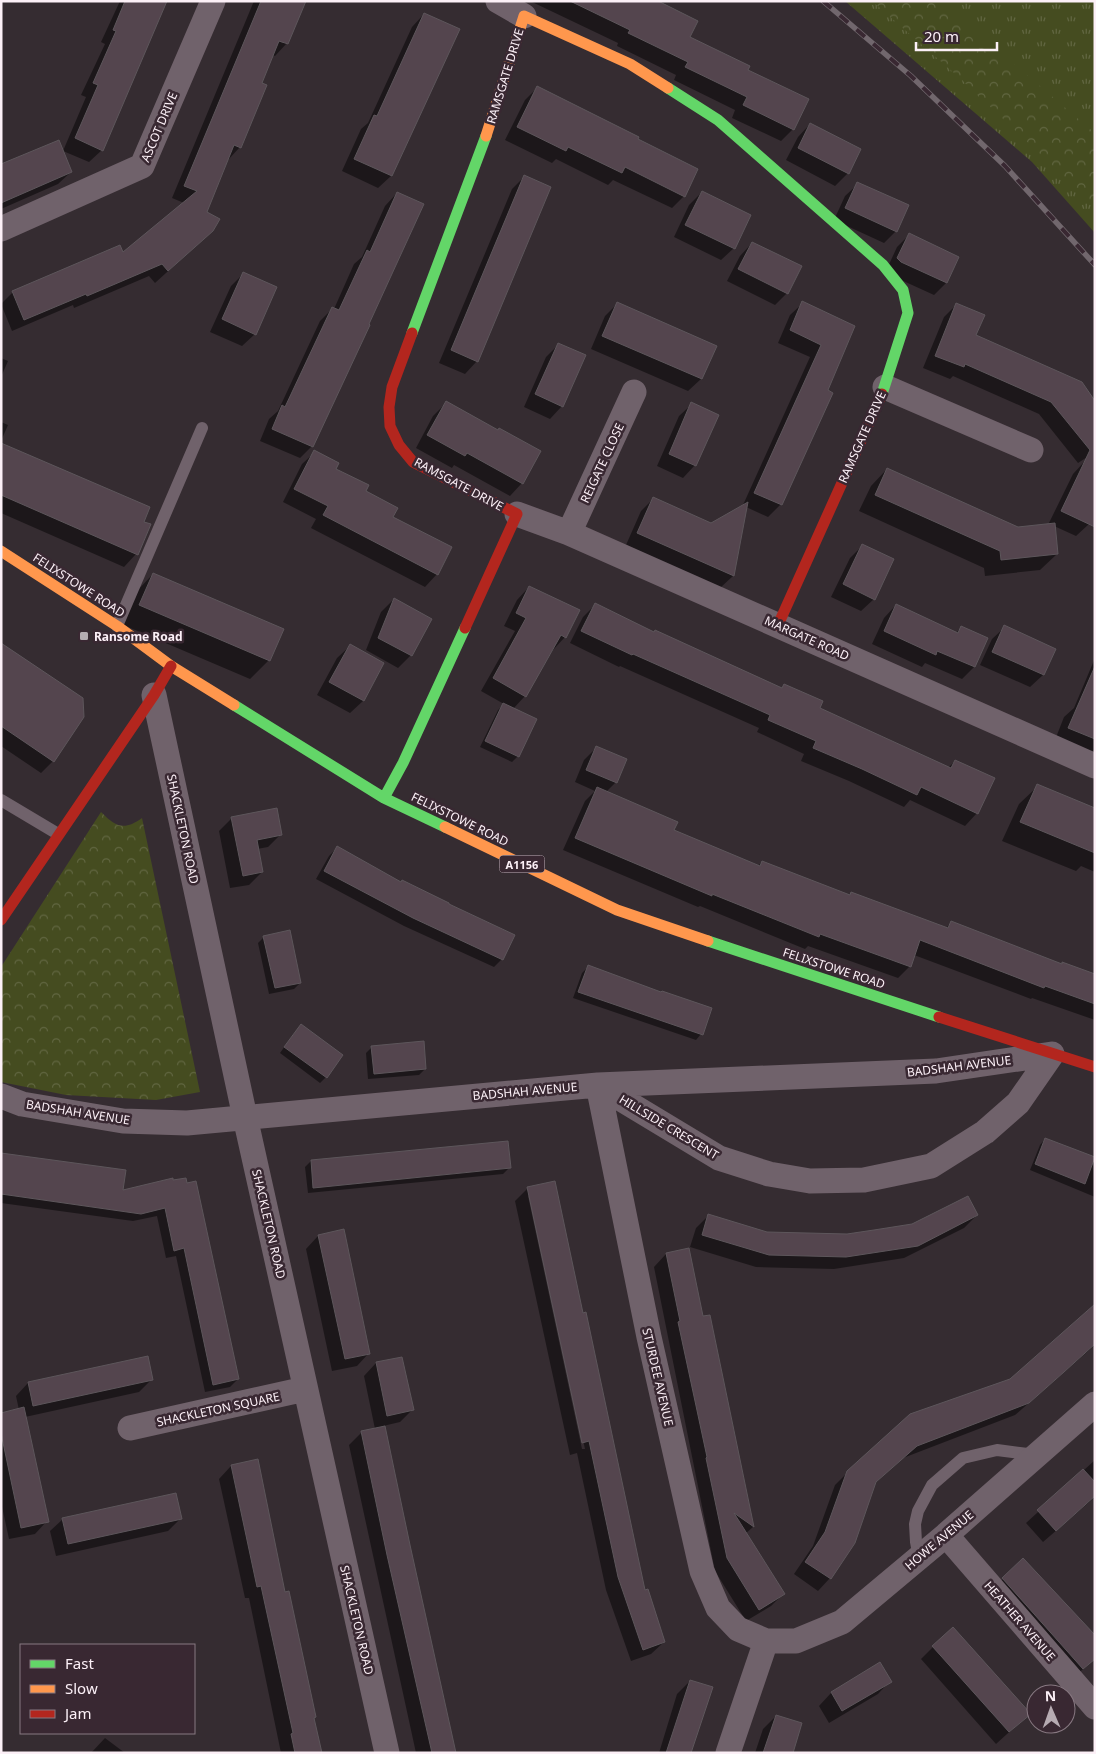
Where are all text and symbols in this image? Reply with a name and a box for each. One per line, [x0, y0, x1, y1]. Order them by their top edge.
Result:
scale bar [916, 20, 997, 52]
street label: RAMSGATE DRIVE [482, 26, 528, 126]
text: 20 m [924, 26, 959, 46]
street label: ASCOT DRIVE [137, 89, 181, 165]
street label: RAMSGATE DRIVE [834, 388, 890, 486]
street label: REIGATE CLOSE [576, 420, 628, 506]
street label: RAMSGATE DRIVE [411, 453, 507, 515]
street label: FELIXSTOWE ROAD [30, 549, 129, 621]
street label: MARGATE ROAD [762, 612, 852, 664]
place label: Ransome Road [94, 628, 183, 645]
marker: Ransome Road [78, 630, 90, 642]
street label: SHACKLETON ROAD [163, 772, 203, 886]
street label: FELIXSTOWE ROAD [408, 788, 512, 850]
road number: A1156 [500, 856, 544, 872]
street label: FELIXSTOWE ROAD [781, 943, 888, 993]
street label: BADSHAH AVENUE [906, 1051, 1012, 1081]
street label: BADSHAH AVENUE [472, 1078, 578, 1104]
street label: HILLSIDE CRESCENT [616, 1091, 722, 1164]
street label: BADSHAH AVENUE [25, 1095, 131, 1129]
street label: SHACKLETON ROAD [248, 1168, 290, 1281]
street label: STURDEE AVENUE [638, 1326, 678, 1428]
street label: SHACKLETON SQUARE [155, 1388, 281, 1430]
street label: HOWE AVENUE [901, 1506, 977, 1574]
street label: SHACKLETON ROAD [336, 1564, 378, 1677]
street label: HEATHER AVENUE [981, 1577, 1059, 1665]
legend [20, 1644, 195, 1734]
text: Fast [65, 1653, 94, 1673]
text: Slow [65, 1678, 98, 1698]
north arrow [1026, 1684, 1076, 1734]
text: N [1045, 1686, 1057, 1705]
text: Jam [63, 1703, 92, 1723]

